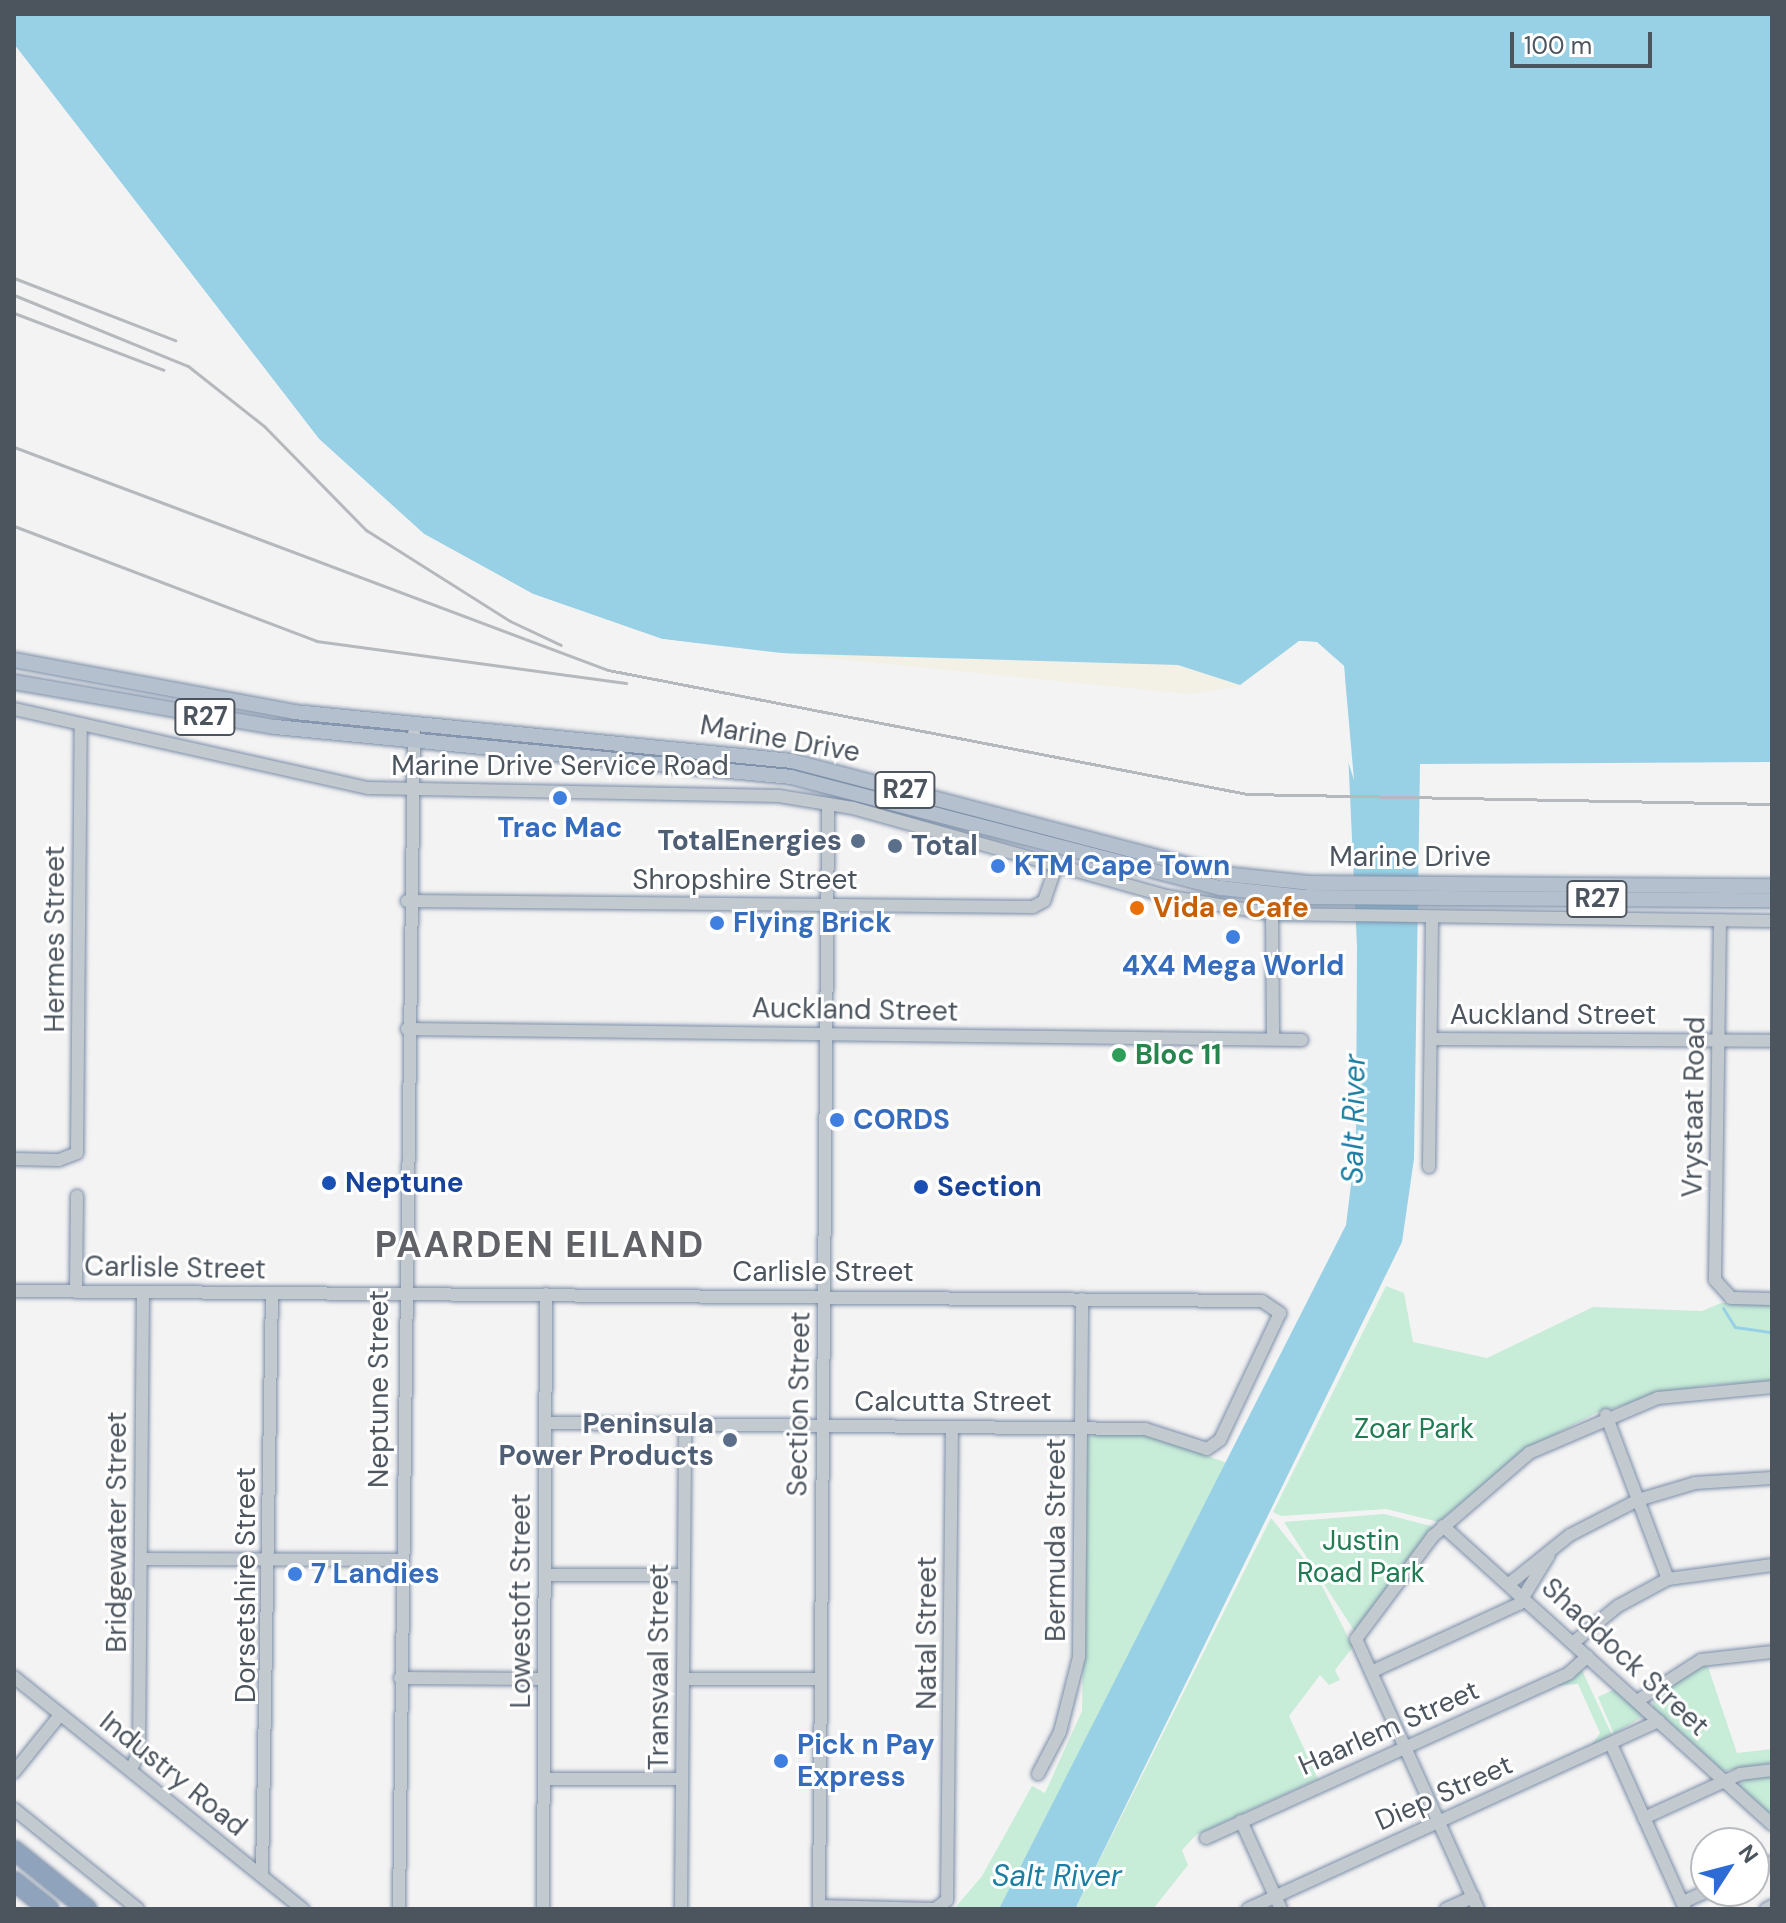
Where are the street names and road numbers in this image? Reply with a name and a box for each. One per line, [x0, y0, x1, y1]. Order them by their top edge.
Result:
road number: R27 [173, 695, 237, 739]
street label: Marine Drive [698, 708, 862, 770]
street label: Marine Drive Service Road [391, 749, 729, 783]
road number: R27 [873, 768, 937, 812]
street label: Marine Drive [1329, 840, 1491, 874]
street label: Hermes Street [38, 845, 72, 1033]
street label: Shropshire Street [632, 863, 858, 897]
road number: R27 [1565, 877, 1629, 921]
street label: Auckland Street [752, 991, 958, 1029]
street label: Auckland Street [1450, 998, 1656, 1032]
street label: Vrystaat Road [1676, 1016, 1712, 1198]
street label: Carlisle Street [84, 1250, 266, 1286]
street label: Carlisle Street [732, 1255, 914, 1289]
street label: Neptune Street [362, 1290, 396, 1488]
street label: Section Street [781, 1311, 817, 1497]
street label: Calcutta Street [854, 1385, 1052, 1419]
street label: Bridgewater Street [100, 1411, 134, 1653]
street label: Bermuda Street [1039, 1438, 1073, 1642]
street label: Dorsetshire Street [229, 1467, 263, 1703]
street label: Lowestoft Street [504, 1494, 538, 1708]
street label: Natal Street [910, 1556, 944, 1710]
street label: Transvaal Street [642, 1564, 676, 1770]
street label: Shaddock Street [1534, 1571, 1716, 1743]
street label: Haarlem Street [1294, 1673, 1484, 1783]
street label: Industry Road [93, 1705, 253, 1843]
street label: Diep Street [1370, 1748, 1518, 1838]

